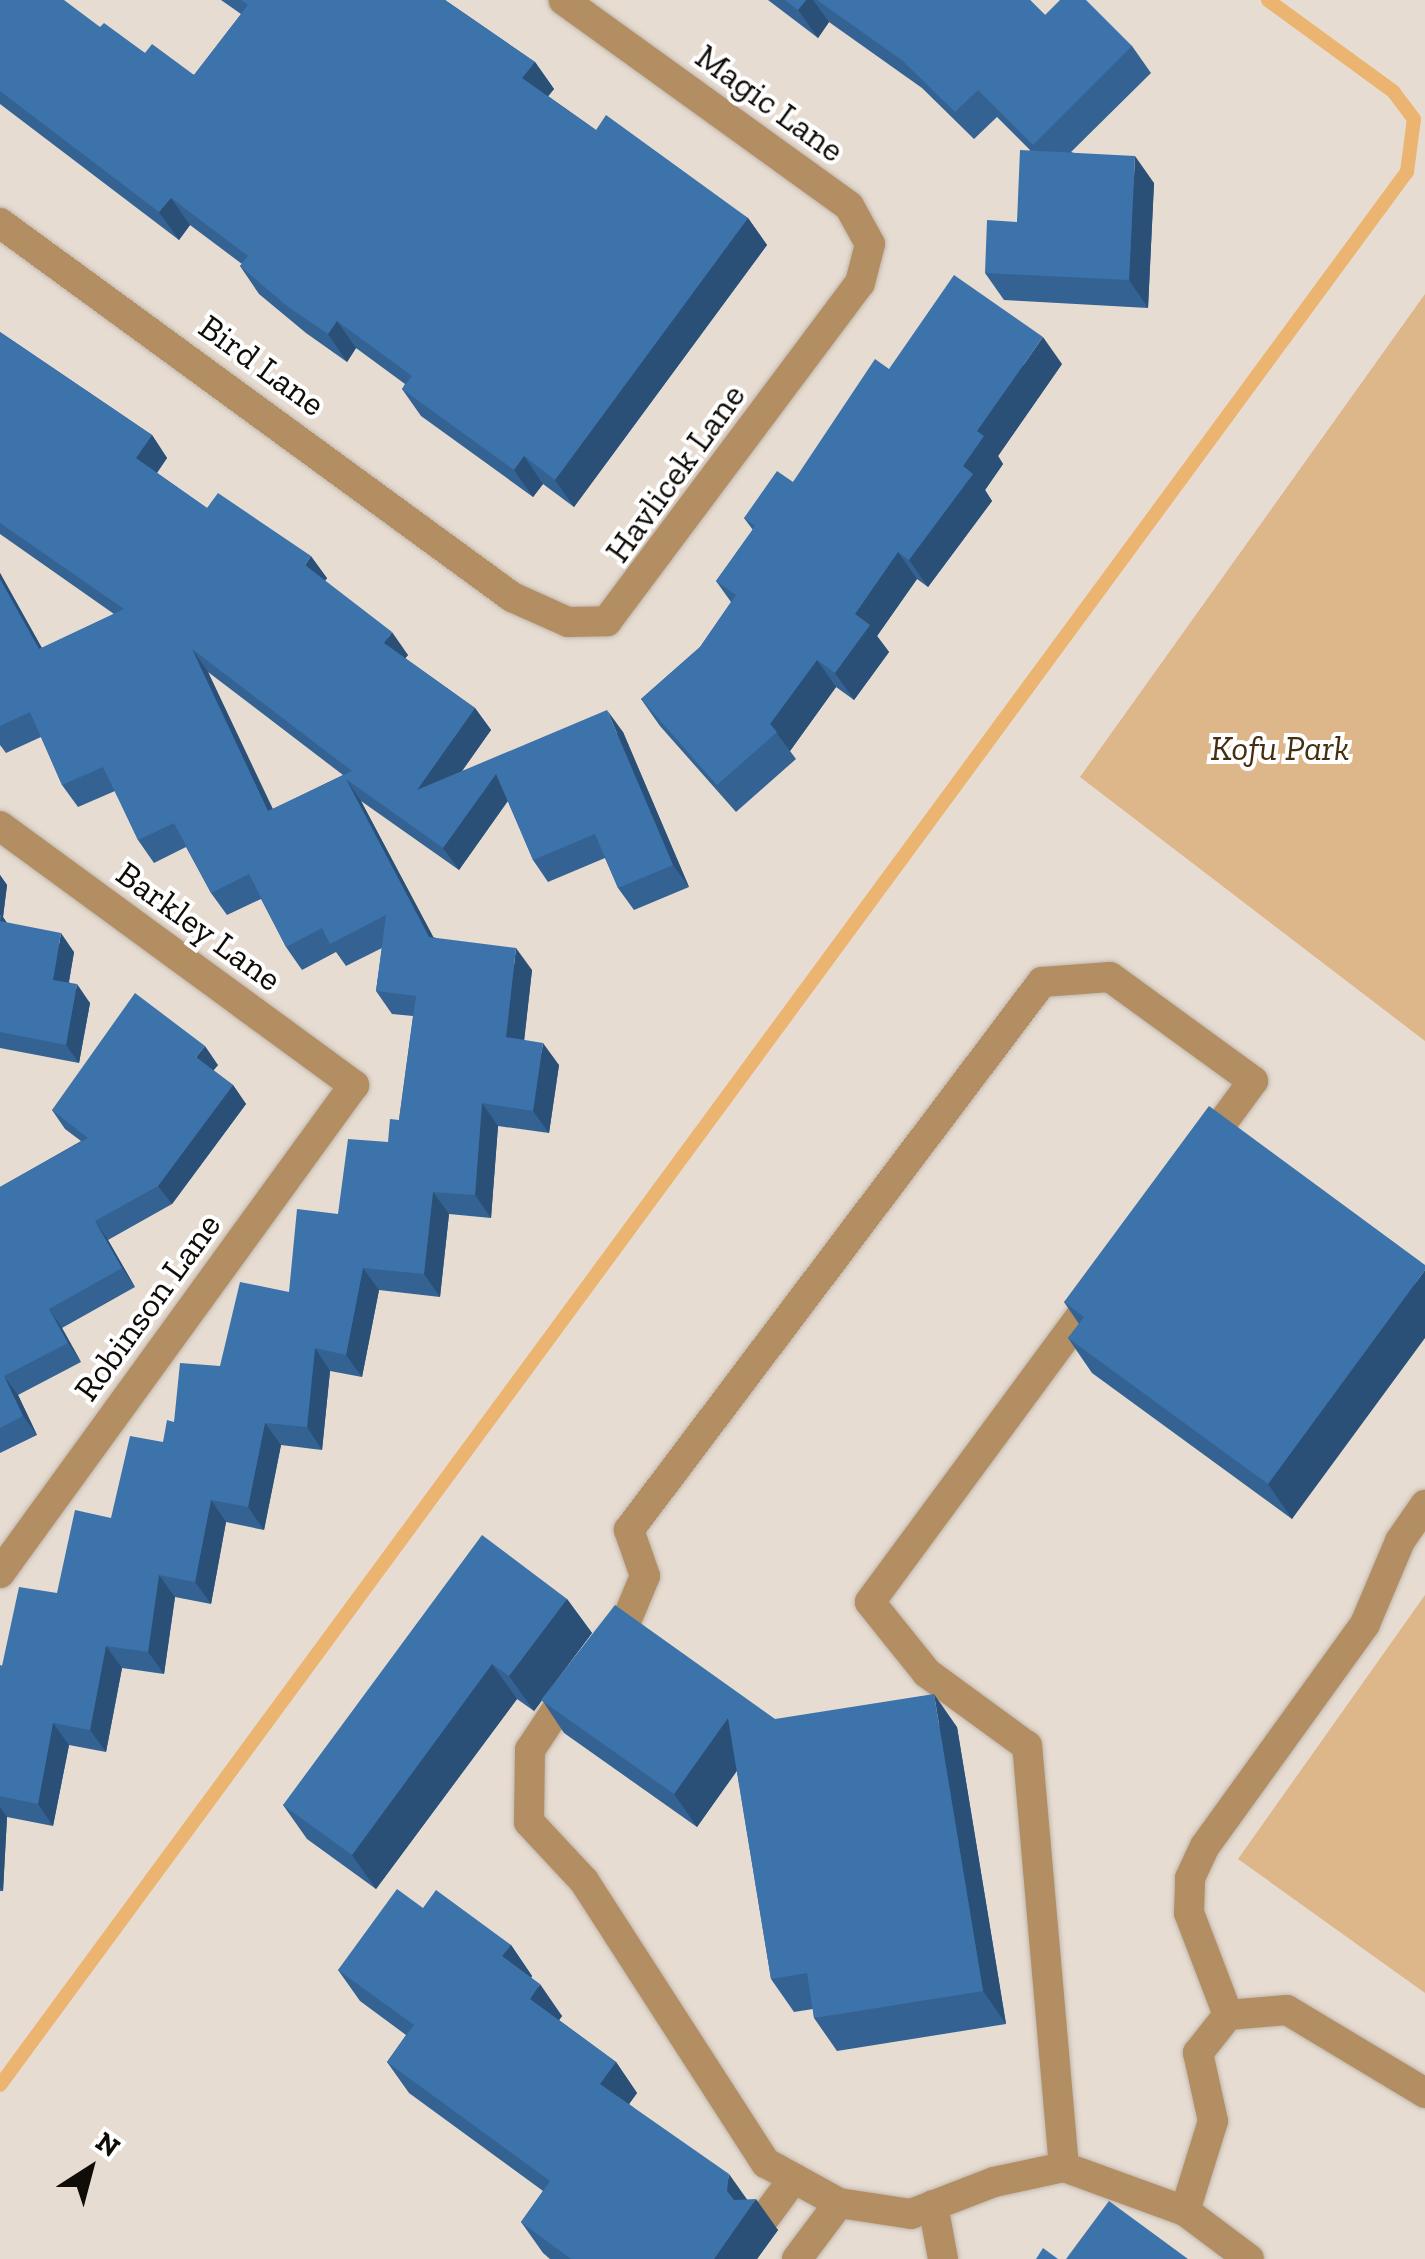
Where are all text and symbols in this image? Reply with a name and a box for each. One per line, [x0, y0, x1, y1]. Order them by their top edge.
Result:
street label: Magic Lane [688, 35, 852, 171]
street label: Bird Lane [191, 305, 333, 425]
street label: Havlicek Lane [596, 376, 754, 570]
park label: Kofu Park [1211, 727, 1349, 769]
street label: Barkley Lane [108, 852, 290, 1000]
street label: Robinson Lane [65, 1205, 229, 1409]
north arrow [40, 2119, 140, 2219]
text: N [90, 2125, 126, 2164]

